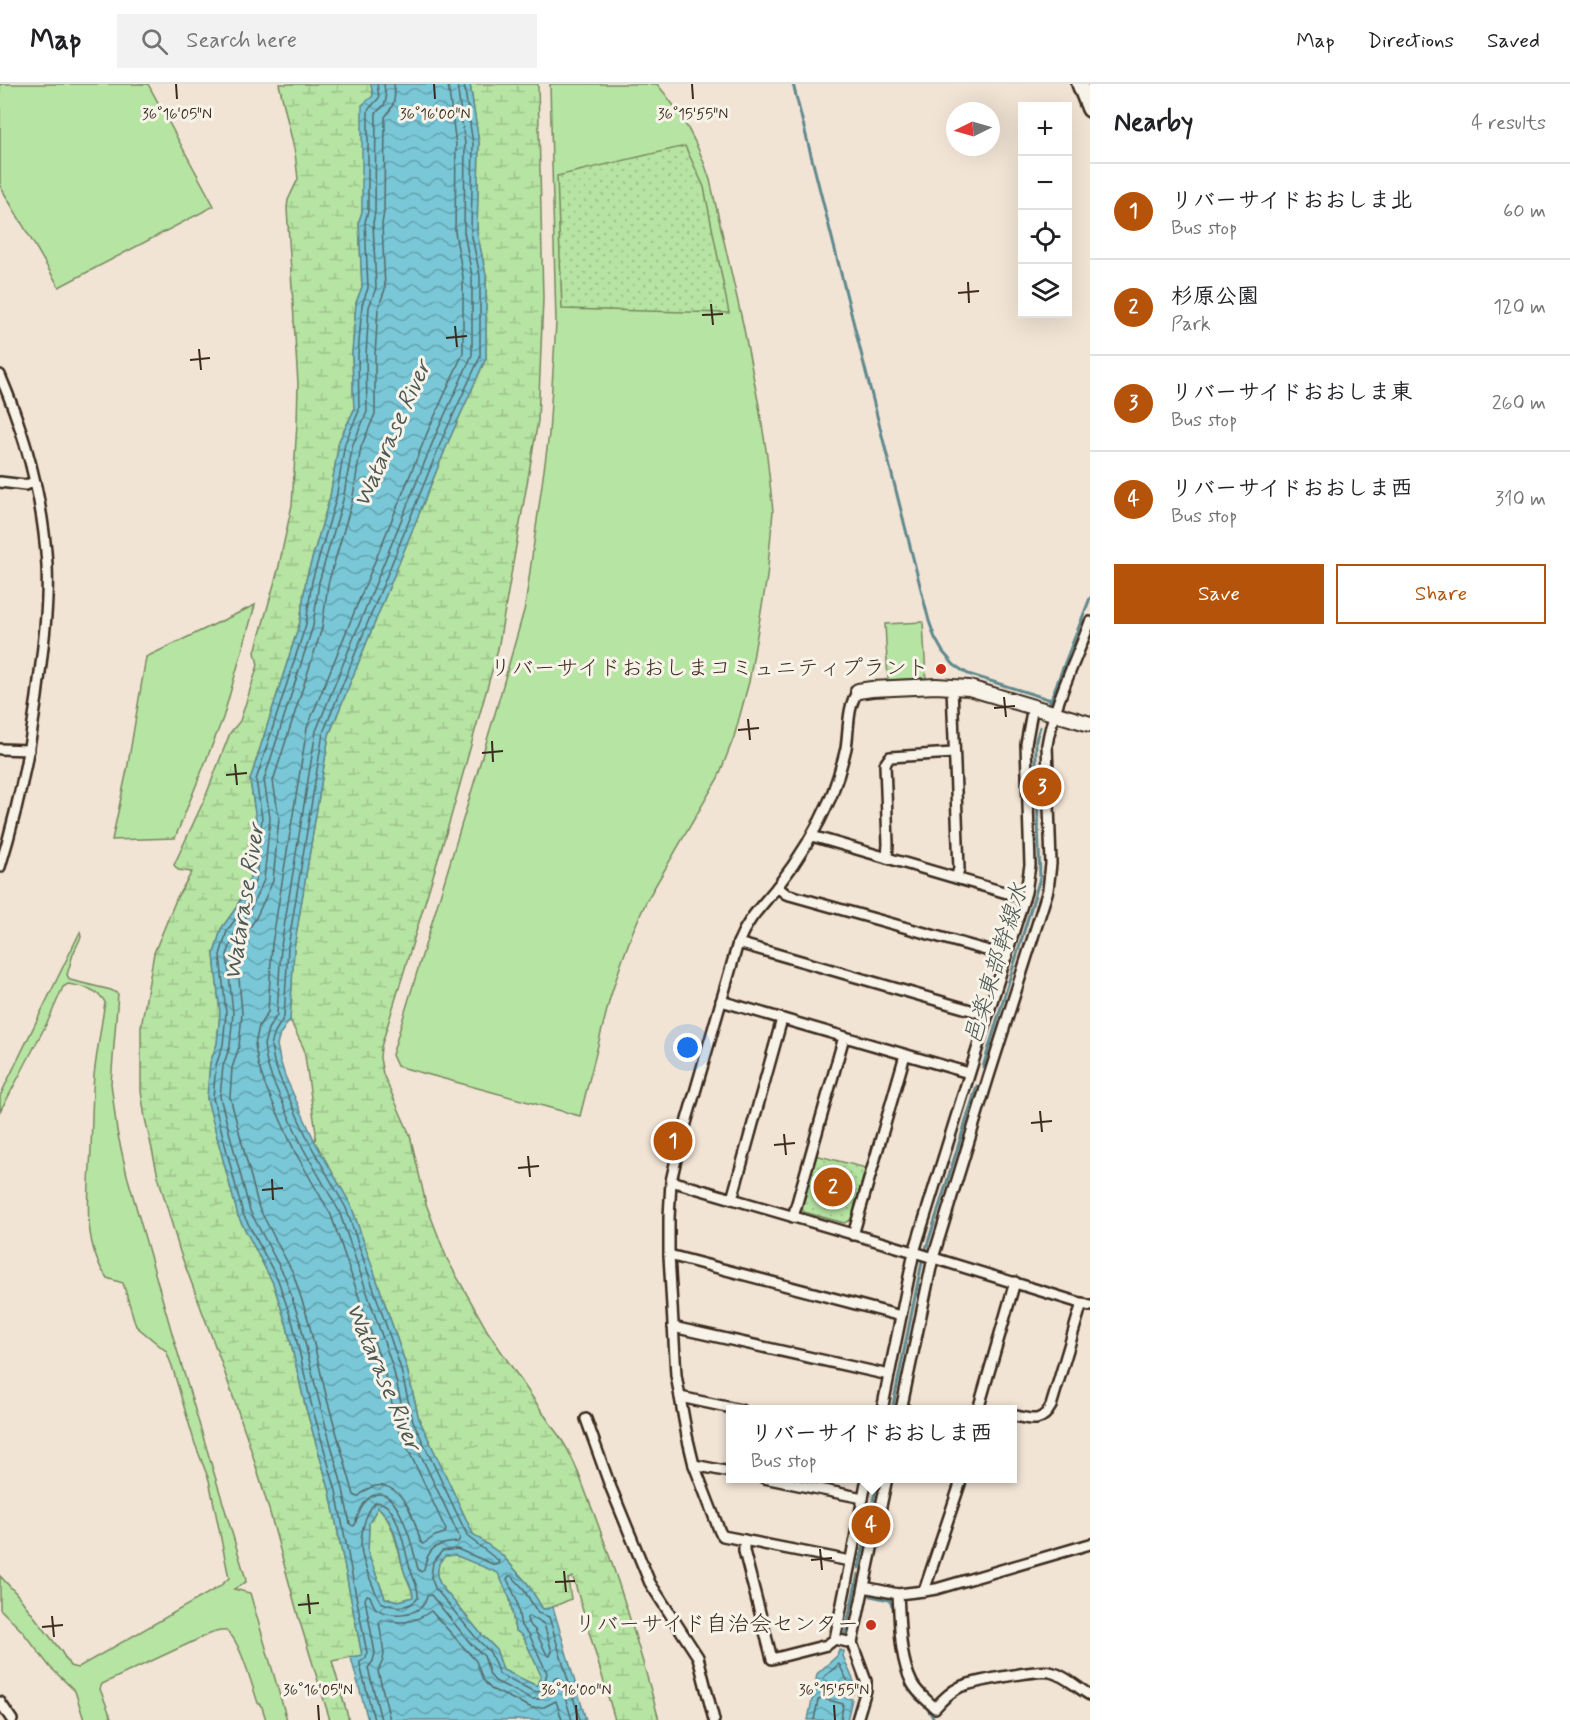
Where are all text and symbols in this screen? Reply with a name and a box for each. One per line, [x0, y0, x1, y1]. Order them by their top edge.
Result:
search box [117, 14, 537, 68]
text: Map [30, 23, 81, 60]
icon: search [138, 25, 171, 58]
text: Search here [186, 27, 297, 55]
text: Map [1296, 27, 1335, 55]
text: Directions [1368, 27, 1454, 55]
text: Saved [1487, 27, 1540, 55]
north arrow [946, 102, 1000, 156]
map controls [1018, 102, 1072, 318]
button: + [1018, 102, 1072, 156]
text: 36°16'05"N [142, 105, 212, 125]
text: 36°16'00"N [400, 105, 470, 125]
text: 36°15'55"N [658, 105, 728, 125]
text: Nearby [1114, 106, 1193, 140]
text: 4 results [1471, 110, 1546, 137]
button: − [1018, 156, 1072, 210]
text: リバーサイドおおしま北 [1171, 187, 1413, 215]
text: 1 [1129, 198, 1138, 225]
text: 60 m [1503, 198, 1546, 225]
button: locate [1018, 210, 1072, 264]
text: Bus stop [1171, 215, 1237, 242]
button: layers [1018, 264, 1072, 318]
text: 杉原公園 [1171, 283, 1259, 311]
text: 2 [1129, 294, 1138, 321]
text: 120 m [1493, 294, 1546, 321]
text: Park [1171, 311, 1211, 338]
water label: Watarase River [347, 353, 440, 512]
text: リバーサイドおおしま東 [1171, 379, 1413, 407]
text: 3 [1129, 390, 1138, 417]
text: 260 m [1492, 390, 1546, 417]
text: Bus stop [1171, 407, 1237, 434]
text: リバーサイドおおしま西 [1171, 475, 1413, 503]
text: 4 [1128, 486, 1139, 513]
text: 310 m [1495, 486, 1546, 513]
text: Bus stop [1171, 503, 1237, 530]
button: Save [1114, 564, 1324, 624]
button: Share [1336, 564, 1546, 624]
place label: リバーサイドおおしまコミュニティプラント [489, 655, 929, 683]
marker: リバーサイドおおしまコミュニティプラント [934, 662, 948, 676]
pin: 3 [1022, 764, 1062, 810]
water label: Watarase River [217, 819, 273, 982]
water label: 邑楽東部幹線水 [958, 879, 1036, 1049]
your location [673, 1033, 702, 1062]
pin: 1 [654, 1118, 692, 1164]
pin: 2 [814, 1164, 852, 1210]
water label: Watarase River [338, 1298, 429, 1458]
popup [726, 1405, 1017, 1483]
text: リバーサイドおおしま西 [751, 1420, 992, 1448]
text: Bus stop [751, 1448, 817, 1475]
pin: 4 [852, 1502, 890, 1548]
place label: リバーサイド自治会センター [574, 1611, 859, 1639]
marker: リバーサイド自治会センター [864, 1618, 878, 1632]
text: 36°16'05"N [283, 1681, 353, 1701]
text: 36°16'00"N [541, 1681, 611, 1701]
text: 36°15'55"N [799, 1681, 869, 1701]

